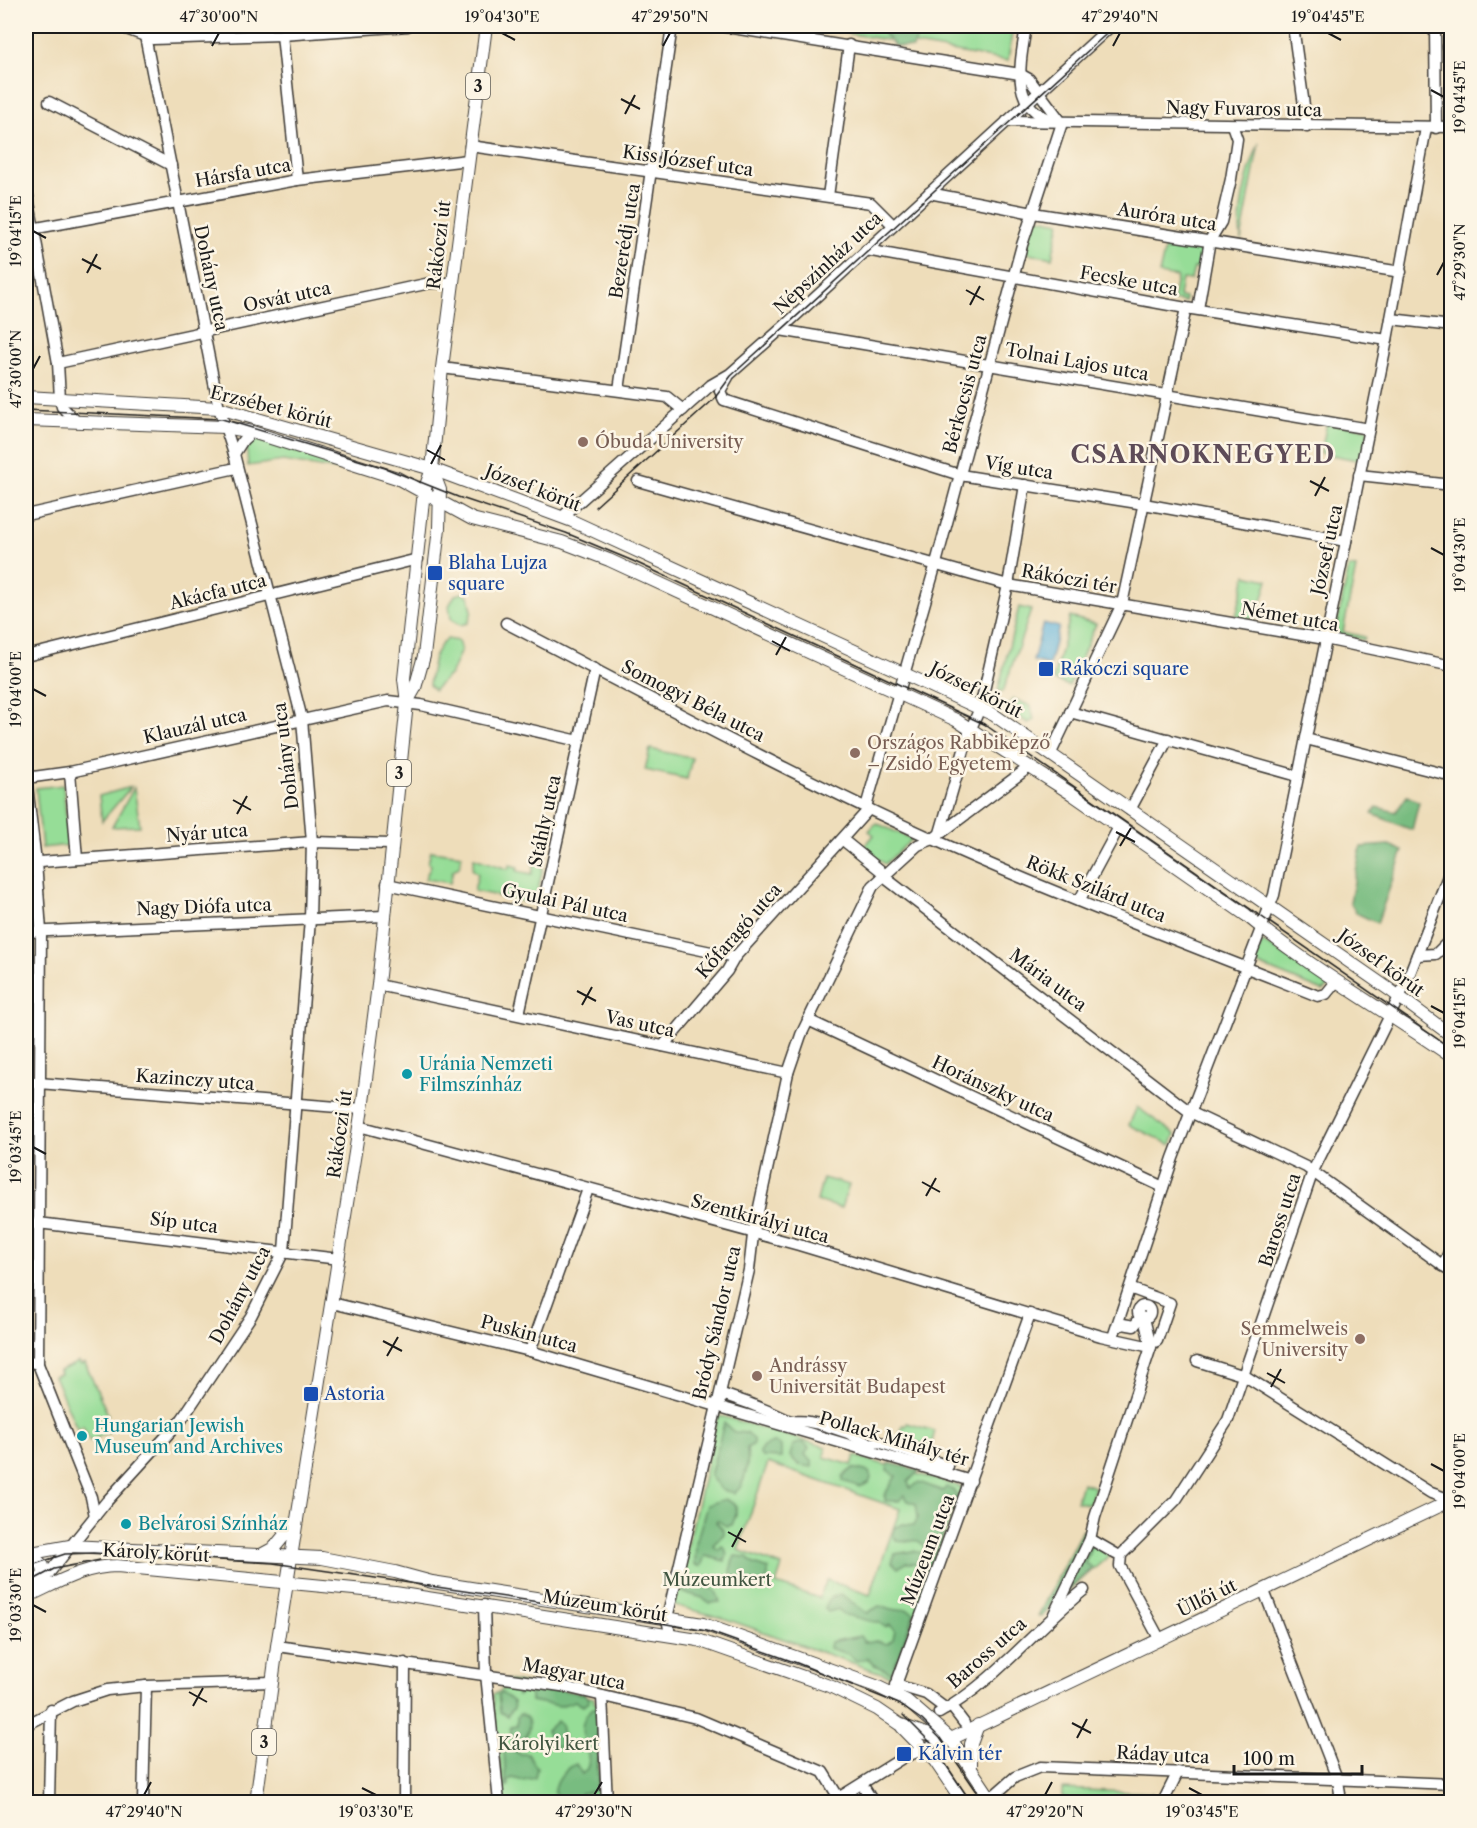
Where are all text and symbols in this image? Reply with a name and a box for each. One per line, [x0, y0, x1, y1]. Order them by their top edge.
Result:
text: 47°30'00"N [180, 7, 258, 26]
text: 19°04'30"E [465, 7, 540, 26]
text: 47°29'50"N [631, 7, 709, 26]
text: 47°29'40"N [1081, 7, 1159, 26]
text: 19°04'45"E [1291, 7, 1365, 26]
text: 19°04'45"E [1450, 60, 1469, 134]
road number: 3 [466, 73, 490, 99]
street label: Nagy Fuvaros utca [1166, 97, 1323, 121]
street label: Kiss József utca [621, 141, 755, 181]
street label: Hársfa utca [193, 154, 293, 192]
street label: Bezerédj utca [605, 181, 645, 300]
text: 19°04'15"E [6, 195, 25, 267]
street label: Auróra utca [1115, 198, 1219, 236]
street label: Rákóczi út [423, 199, 455, 291]
street label: Népszínház utca [769, 207, 887, 319]
street label: Dohány utca [189, 223, 233, 334]
text: 47°29'30"N [1450, 223, 1469, 301]
street label: Fecske utca [1078, 262, 1180, 301]
street label: Osvát utca [241, 277, 333, 317]
text: 47°30'00"N [6, 330, 25, 408]
street label: Bérkocsis utca [938, 331, 992, 456]
street label: Tolnai Lajos utca [1003, 339, 1151, 386]
street label: Erzsébet körút [208, 381, 335, 433]
place label: Óbuda University [595, 430, 745, 453]
marker: Óbuda University [576, 435, 590, 449]
district label: CSARNOKNEGYED [1070, 440, 1336, 469]
street label: Víg utca [982, 452, 1055, 484]
street label: József körút [479, 459, 585, 517]
street label: József utca [1306, 502, 1347, 600]
text: 19°04'30"E [1450, 518, 1469, 593]
place label: Blaha Lujza square [448, 552, 548, 595]
street label: Rákóczi tér [1020, 560, 1119, 598]
marker: Blaha Lujza square [426, 564, 444, 582]
street label: Akácfa utca [166, 569, 269, 615]
street label: Német utca [1239, 598, 1341, 637]
text: 19°04'00"E [6, 651, 25, 727]
street label: Somogyi Béla utca [618, 655, 769, 747]
street label: József körút [923, 656, 1027, 723]
place label: Rákóczi square [1060, 658, 1189, 680]
marker: Rákóczi square [1037, 660, 1055, 678]
street label: Dohány utca [268, 701, 303, 811]
street label: Klauzál utca [141, 703, 249, 749]
place label: Országos Rabbiképző – Zsidó Egyetem [867, 732, 1050, 775]
marker: Országos Rabbiképző – Zsidó Egyetem [848, 746, 862, 760]
road number: 3 [387, 760, 411, 786]
street label: Stáhly utca [524, 772, 566, 869]
street label: Nyár utca [165, 819, 249, 847]
street label: Rökk Szilárd utca [1023, 851, 1170, 927]
street label: Gyulai Pál utca [500, 879, 631, 927]
street label: Kőfaragó utca [692, 879, 787, 983]
street label: Nagy Diófa utca [136, 894, 273, 920]
street label: József körút [1331, 923, 1429, 1002]
street label: Mária utca [1005, 944, 1091, 1016]
text: 19°04'15"E [1450, 977, 1469, 1049]
street label: Vas utca [603, 1006, 677, 1042]
street label: Horánszky utca [928, 1051, 1058, 1127]
place label: Uránia Nemzeti Filmszínház [419, 1053, 553, 1096]
street label: Kazinczy utca [135, 1065, 256, 1095]
marker: Uránia Nemzeti Filmszínház [400, 1067, 414, 1081]
street label: Rákóczi út [323, 1087, 357, 1180]
text: 19°03'45"E [6, 1110, 25, 1184]
street label: Baross utca [1255, 1170, 1306, 1270]
street label: Szentkirályi utca [688, 1190, 832, 1248]
street label: Síp utca [149, 1208, 220, 1238]
street label: Dohány utca [205, 1242, 275, 1348]
street label: Bródy Sándor utca [689, 1243, 746, 1402]
street label: Puskin utca [478, 1311, 580, 1358]
place label: Semmelweis University [1241, 1318, 1349, 1361]
marker: Semmelweis University [1353, 1332, 1367, 1346]
place label: Andrássy Universität Budapest [768, 1355, 946, 1398]
marker: Andrássy Universität Budapest [750, 1369, 764, 1383]
place label: Astoria [323, 1383, 386, 1405]
marker: Astoria [302, 1385, 320, 1403]
street label: Pollack Mihály tér [817, 1407, 972, 1471]
place label: Hungarian Jewish Museum and Archives [94, 1415, 283, 1458]
marker: Hungarian Jewish Museum and Archives [75, 1429, 89, 1443]
text: 19°04'00"E [1450, 1433, 1469, 1509]
street label: Múzeum utca [897, 1491, 959, 1609]
place label: Belvárosi Színház [138, 1513, 288, 1535]
marker: Belvárosi Színház [119, 1517, 133, 1531]
street label: Károly körút [102, 1539, 211, 1567]
text: 19°03'30"E [6, 1568, 25, 1642]
park label: Múzeumkert [662, 1569, 772, 1591]
street label: Üllői út [1173, 1573, 1241, 1622]
street label: Múzeum körút [541, 1585, 670, 1627]
street label: Baross utca [943, 1612, 1031, 1693]
street label: Magyar utca [521, 1653, 628, 1695]
road number: 3 [252, 1729, 276, 1755]
park label: Károlyi kert [497, 1733, 599, 1755]
scale bar [1234, 1738, 1362, 1776]
street label: Ráday utca [1116, 1742, 1211, 1768]
place label: Kálvin tér [918, 1743, 1002, 1765]
marker: Kálvin tér [895, 1745, 913, 1763]
text: 100 m [1243, 1748, 1295, 1770]
text: 47°29'40"N [105, 1802, 183, 1821]
text: 19°03'30"E [339, 1802, 413, 1821]
text: 47°29'30"N [555, 1802, 633, 1821]
text: 47°29'20"N [1006, 1802, 1084, 1821]
text: 19°03'45"E [1165, 1802, 1239, 1821]

